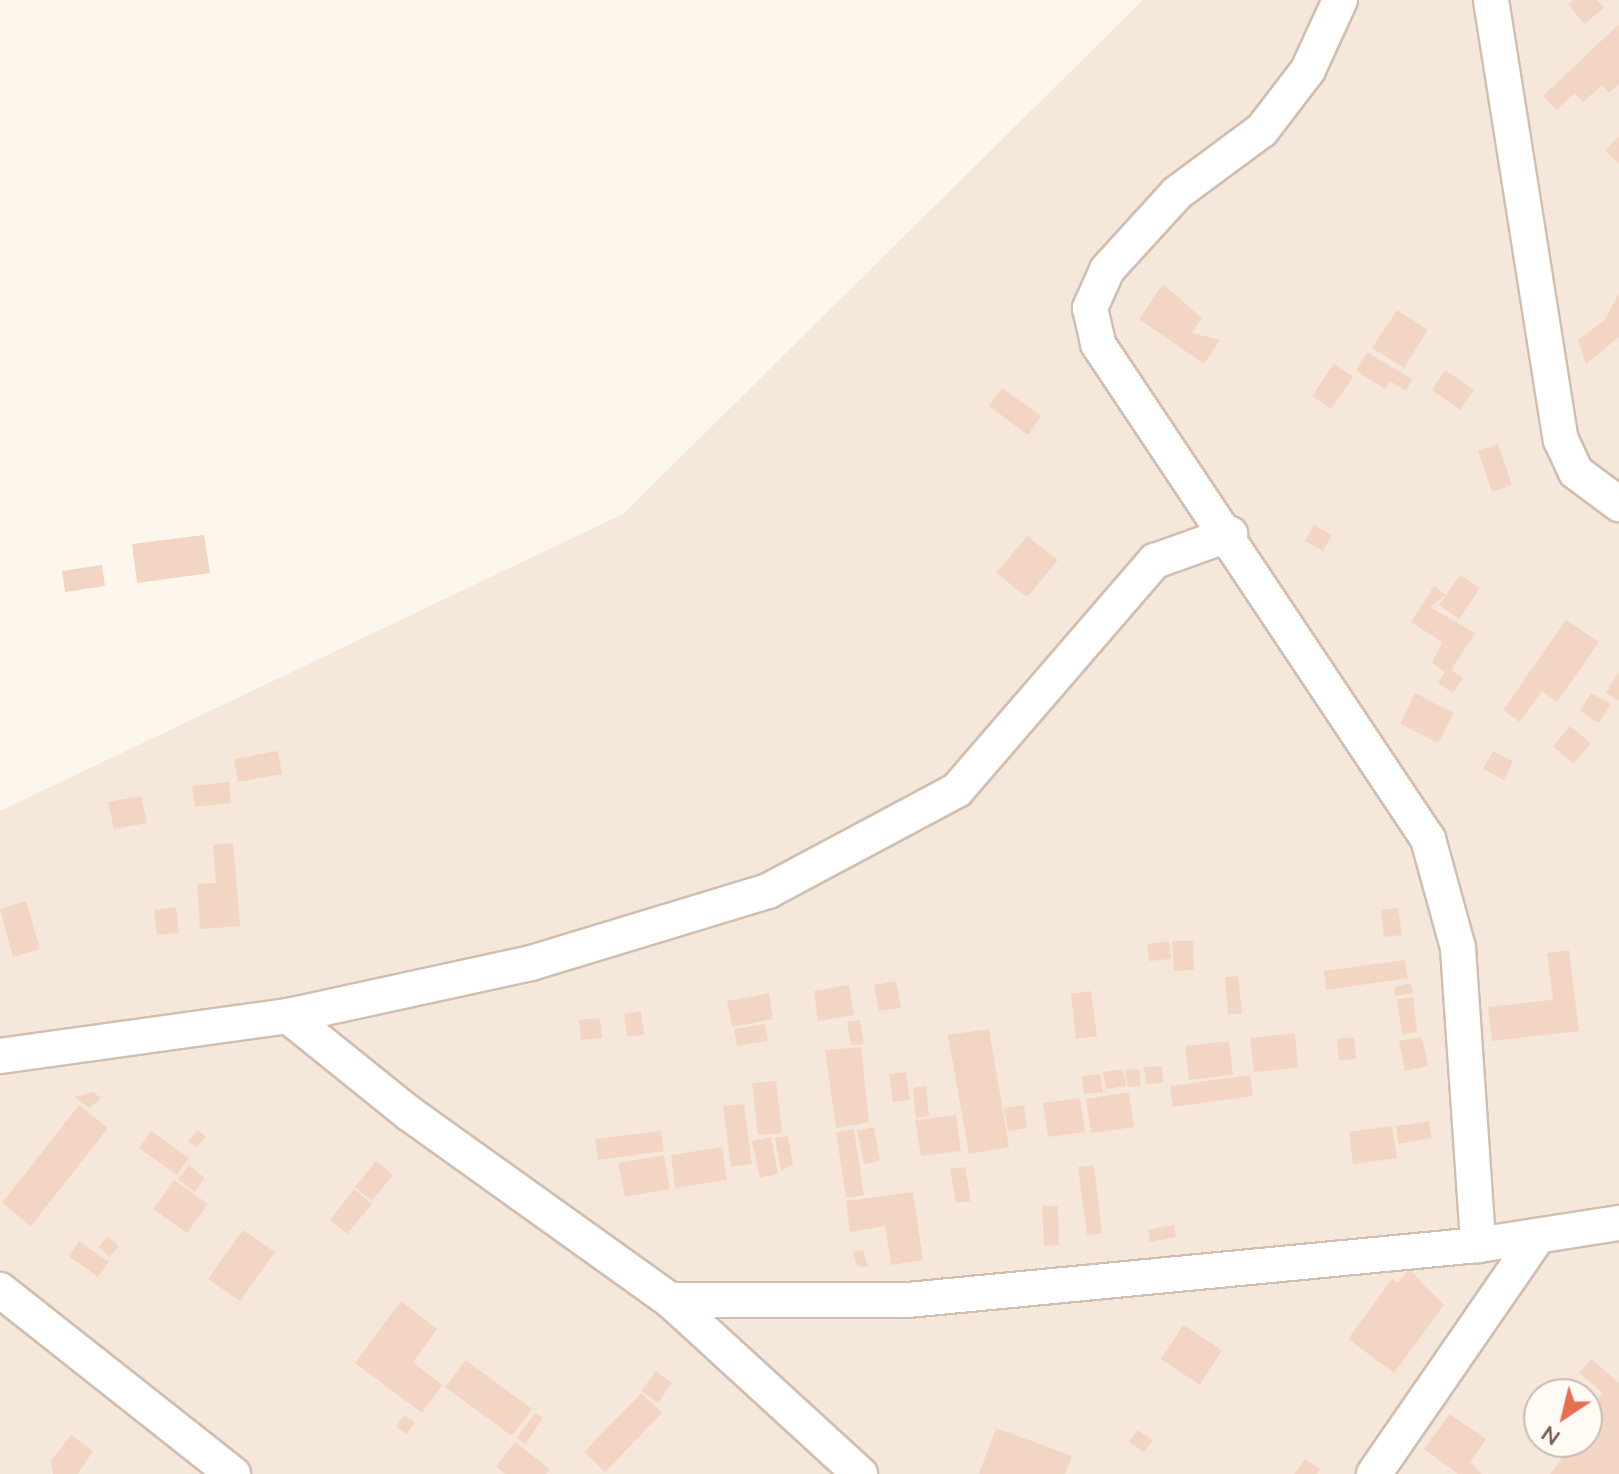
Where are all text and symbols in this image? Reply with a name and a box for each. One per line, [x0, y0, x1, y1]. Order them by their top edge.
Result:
north arrow [1523, 1378, 1603, 1458]
text: N [1536, 1420, 1565, 1452]

